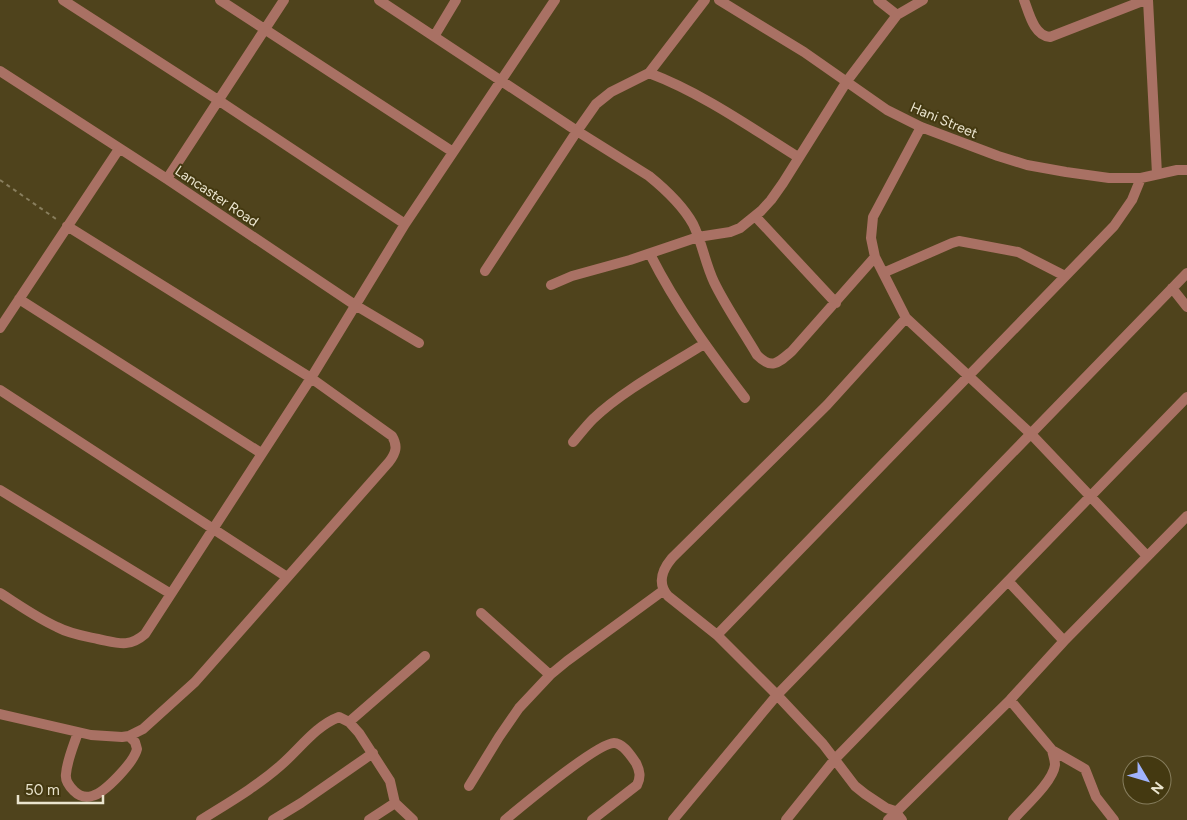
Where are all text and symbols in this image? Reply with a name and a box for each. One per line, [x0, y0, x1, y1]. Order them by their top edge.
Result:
street label: Hani Street [908, 99, 980, 142]
street label: Lancaster Road [172, 162, 262, 231]
north arrow [1122, 755, 1172, 805]
scale bar [18, 772, 102, 804]
text: N [1147, 778, 1167, 797]
text: 50 m [25, 781, 60, 799]

